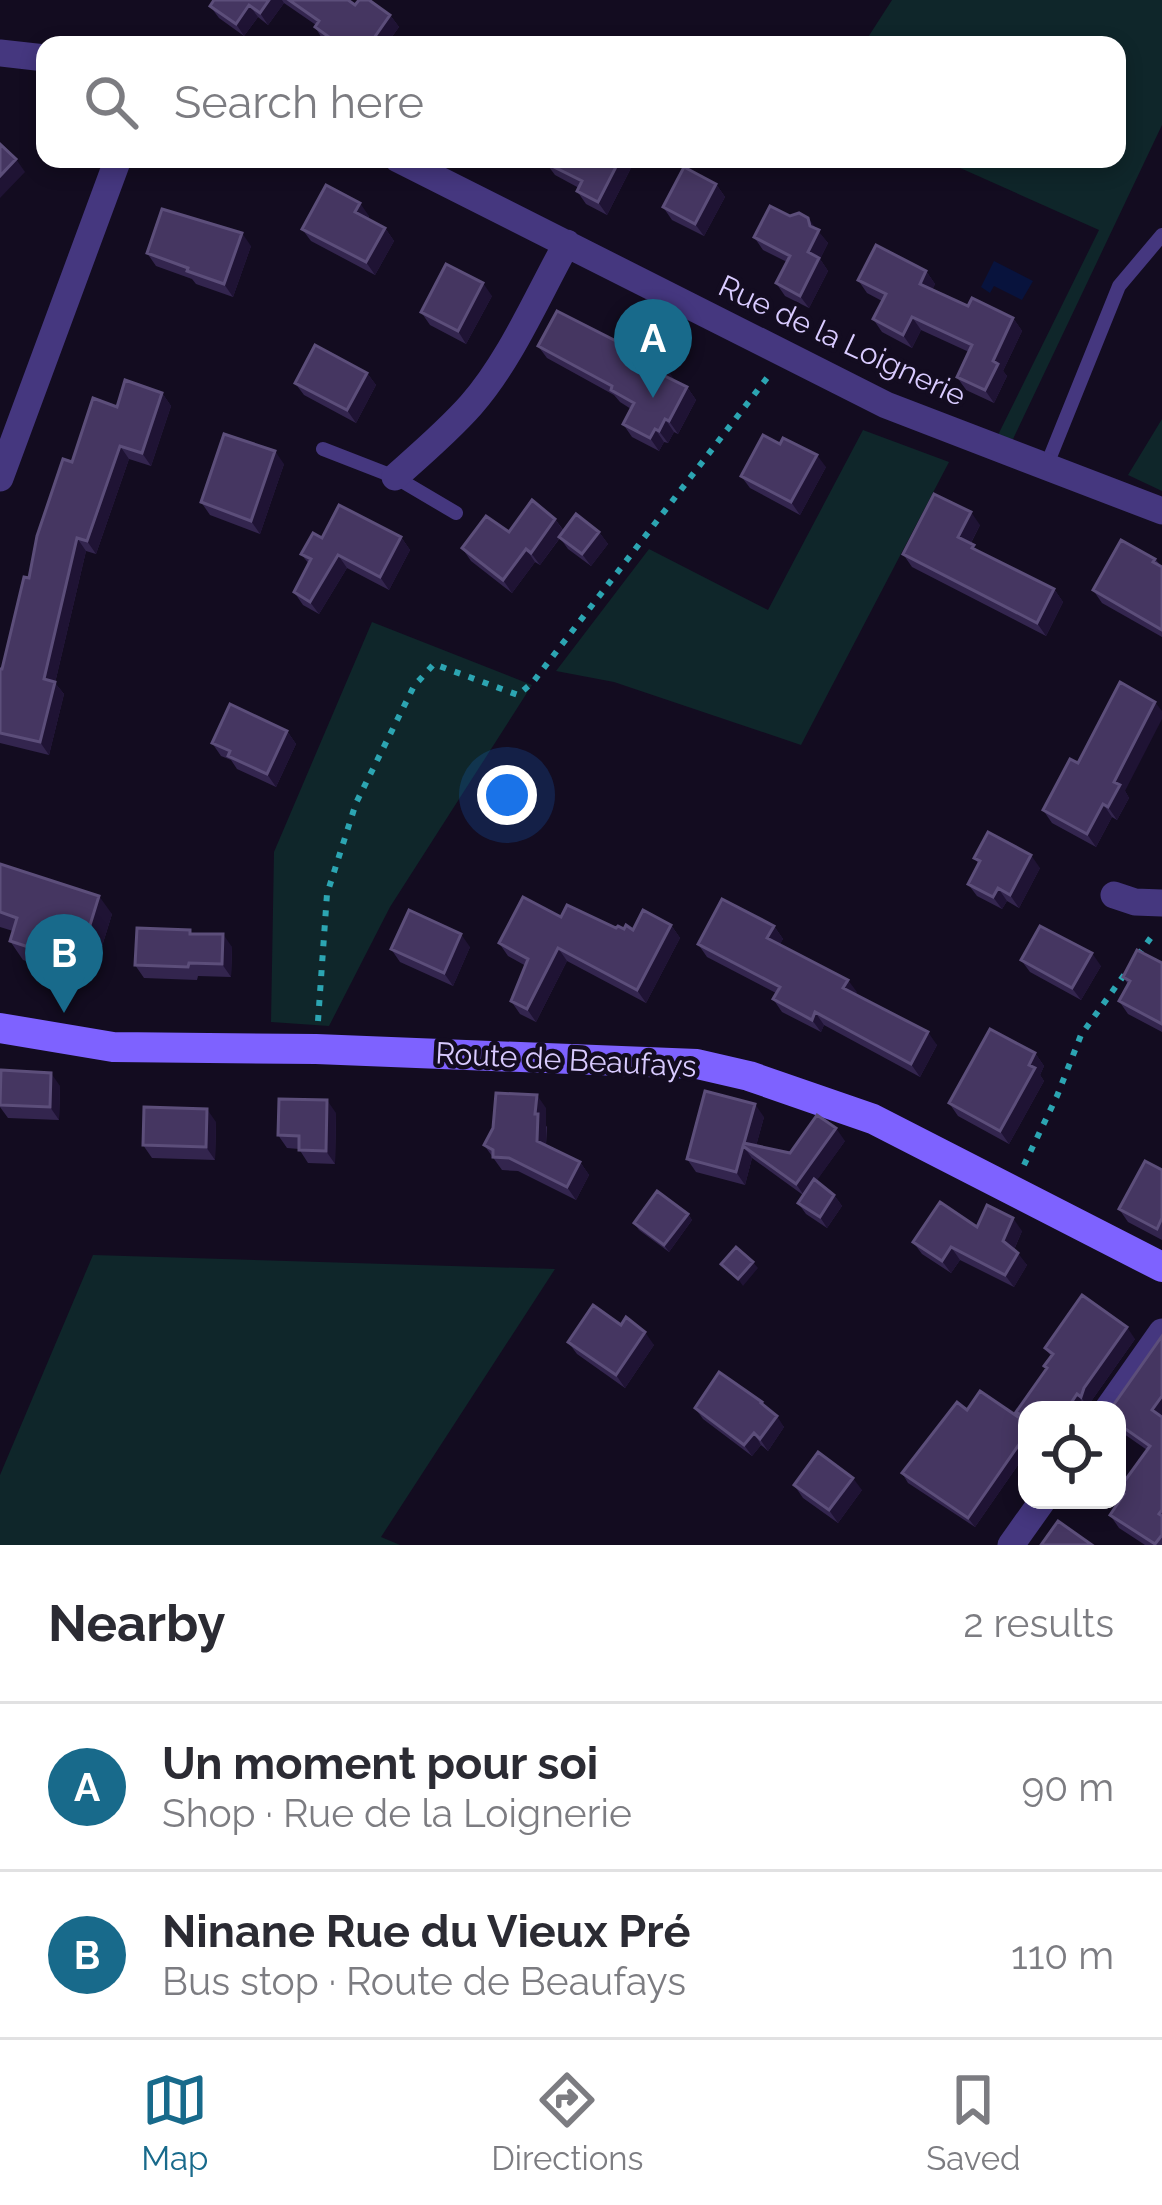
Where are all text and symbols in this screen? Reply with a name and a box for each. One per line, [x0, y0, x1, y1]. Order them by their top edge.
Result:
search box [36, 36, 1126, 168]
icon: search [78, 69, 144, 135]
text: Search here [174, 76, 424, 129]
street label: Rue de la Loignerie [713, 268, 971, 413]
pin: A [614, 299, 692, 398]
your location [477, 765, 537, 825]
pin: B [25, 914, 103, 1013]
street label: Route de Beaufays [435, 1035, 698, 1084]
map controls [1018, 1401, 1126, 1509]
button: locate [1018, 1401, 1126, 1509]
text: Nearby [48, 1593, 225, 1653]
text: 2 results [963, 1600, 1114, 1646]
text: Un moment pour soi [162, 1737, 598, 1790]
text: A [74, 1764, 100, 1810]
text: 90 m [1021, 1764, 1114, 1810]
text: Shop · Rue de la Loignerie [162, 1790, 632, 1836]
text: Ninane Rue du Vieux Pré [162, 1905, 690, 1958]
text: B [74, 1932, 100, 1978]
text: 110 m [1011, 1932, 1114, 1978]
text: Bus stop · Route de Beaufays [162, 1958, 686, 2004]
tab: Map [141, 2067, 208, 2178]
tab: Directions [491, 2067, 644, 2178]
tab: Saved [926, 2067, 1021, 2178]

